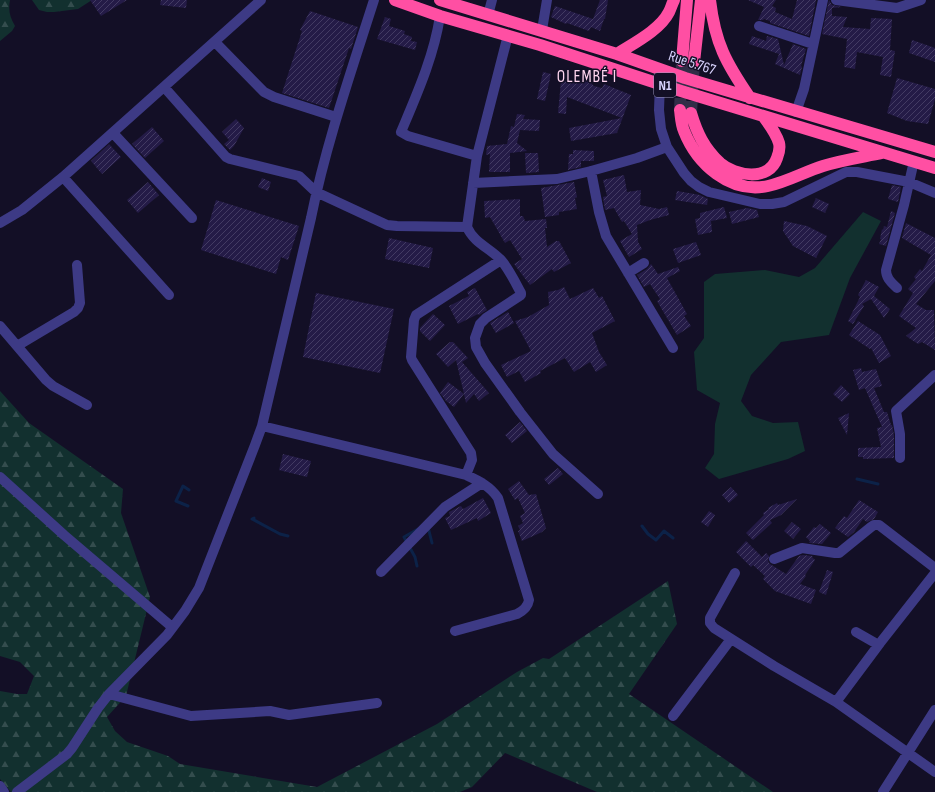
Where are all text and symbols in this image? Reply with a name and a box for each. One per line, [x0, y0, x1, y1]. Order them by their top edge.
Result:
street label: Rue 5.767 [666, 46, 718, 80]
district label: OLEMBÉ I [557, 67, 617, 87]
road number: N1 [654, 73, 676, 97]

